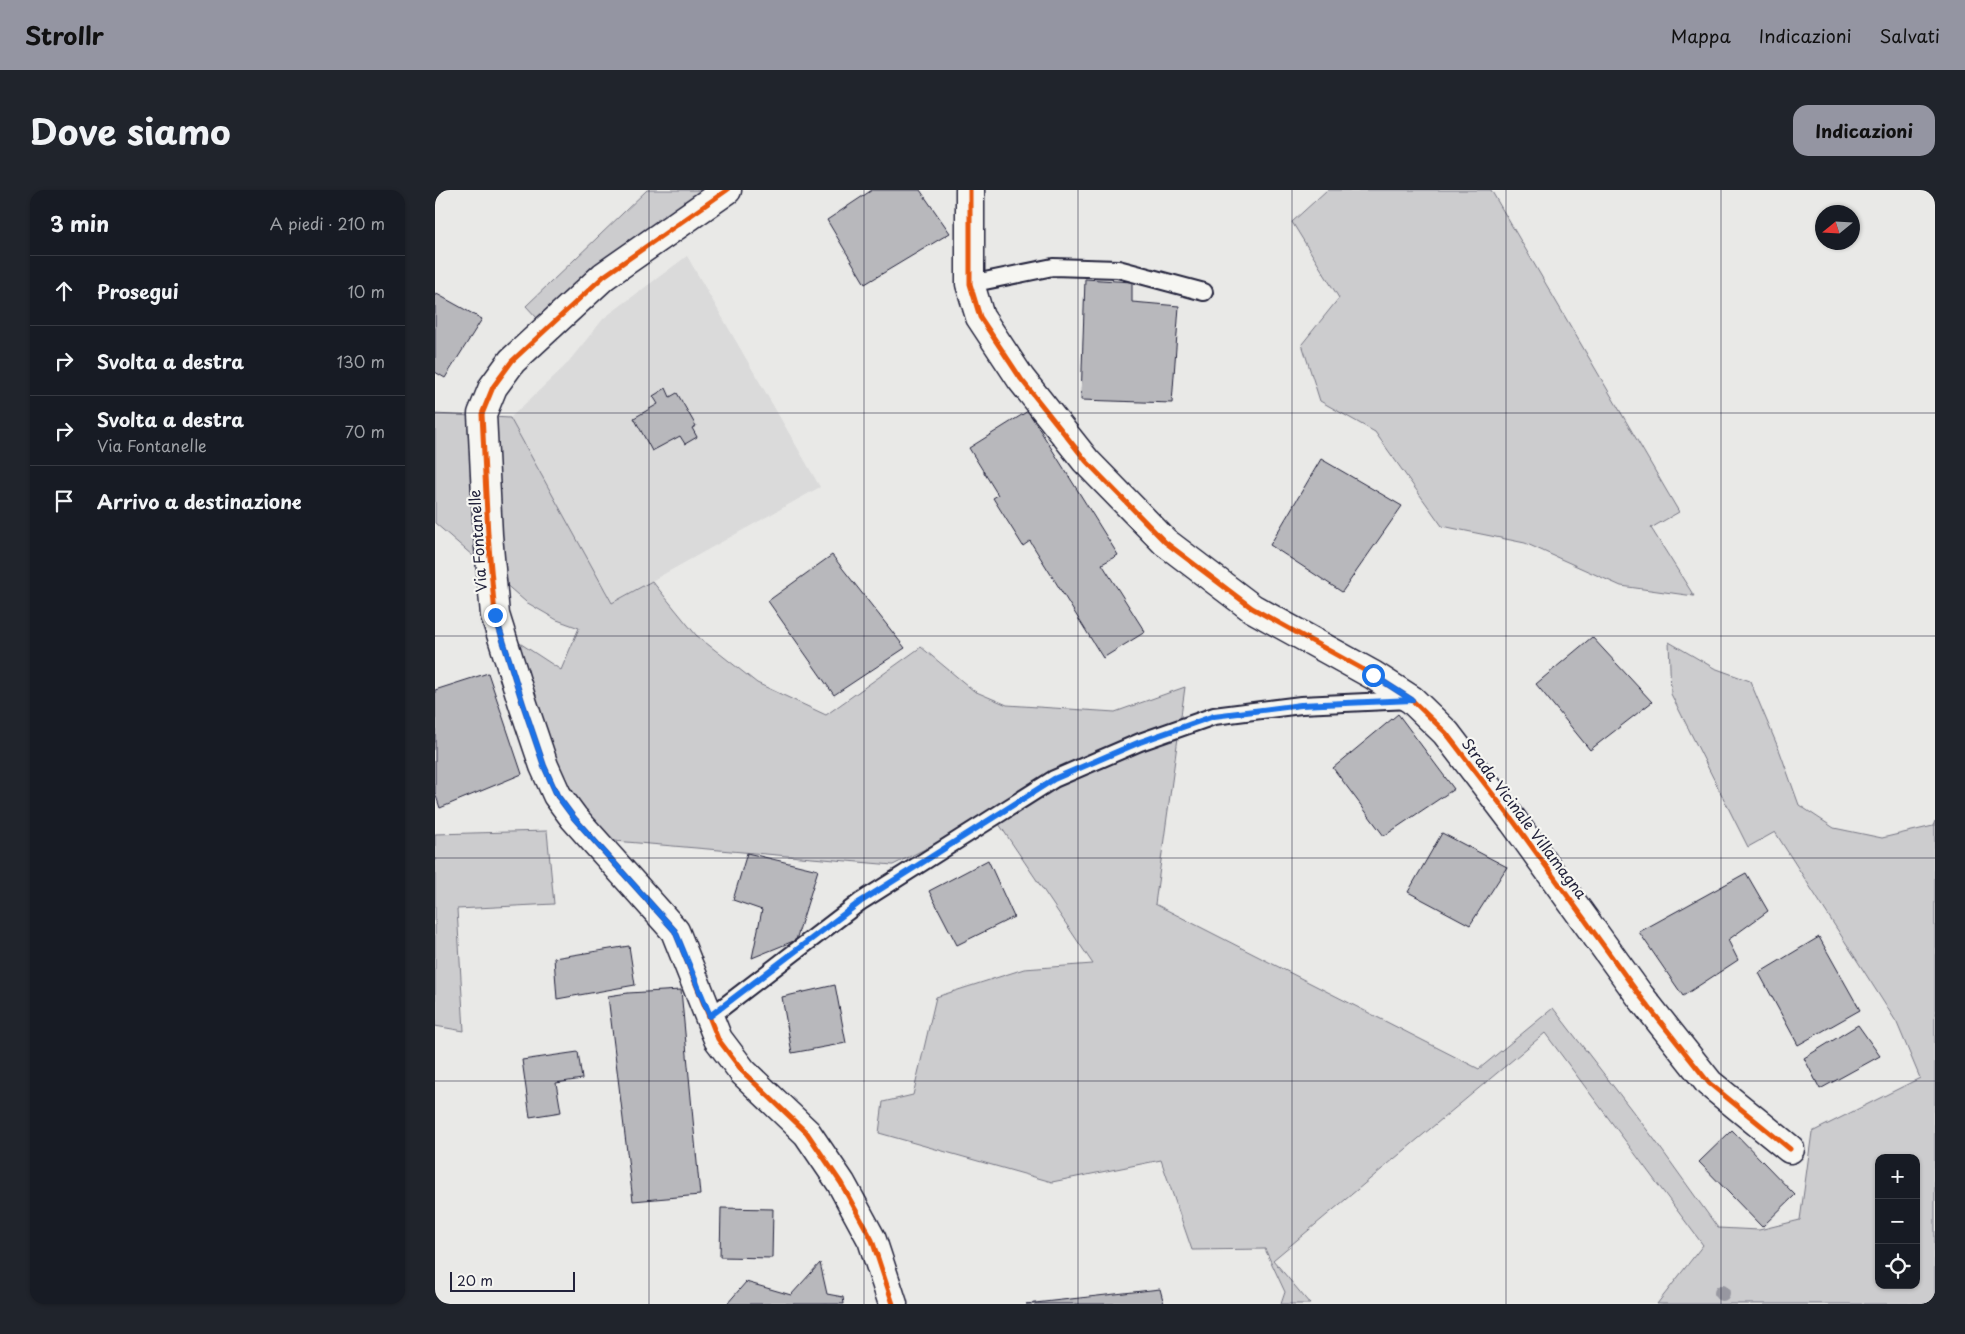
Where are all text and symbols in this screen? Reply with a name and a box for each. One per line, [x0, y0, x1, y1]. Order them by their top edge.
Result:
text: Strollr [25, 17, 104, 53]
text: Mappa [1671, 22, 1731, 49]
text: Indicazioni [1759, 22, 1852, 49]
text: Salvati [1880, 22, 1940, 49]
text: Dove siamo [30, 104, 231, 157]
button: Indicazioni [1793, 105, 1935, 156]
north arrow [1815, 205, 1860, 250]
text: 3 min [50, 207, 109, 239]
text: A piedi · 210 m [270, 211, 385, 235]
icon: ahead [50, 277, 78, 305]
text: Prosegui [97, 277, 179, 305]
text: 10 m [348, 279, 385, 303]
icon: right [50, 347, 78, 375]
text: Svolta a destra [97, 347, 244, 375]
text: 130 m [337, 349, 385, 373]
text: Svolta a destra [97, 405, 244, 433]
icon: right [50, 417, 78, 445]
text: 70 m [345, 419, 385, 443]
text: Via Fontanelle [97, 433, 207, 457]
icon: arrive [50, 487, 78, 515]
text: Arrivo a destinazione [97, 487, 302, 515]
street label: Via Fontanelle [462, 489, 492, 593]
route end [484, 604, 507, 627]
route start [1362, 664, 1385, 687]
street label: Strada Vicinale Villamagna [1457, 733, 1594, 904]
map controls [1875, 1154, 1920, 1289]
button: + [1875, 1154, 1920, 1199]
button: − [1875, 1199, 1920, 1244]
button: locate [1875, 1244, 1920, 1289]
scale bar [450, 1269, 575, 1292]
text: 20 m [457, 1270, 493, 1291]

